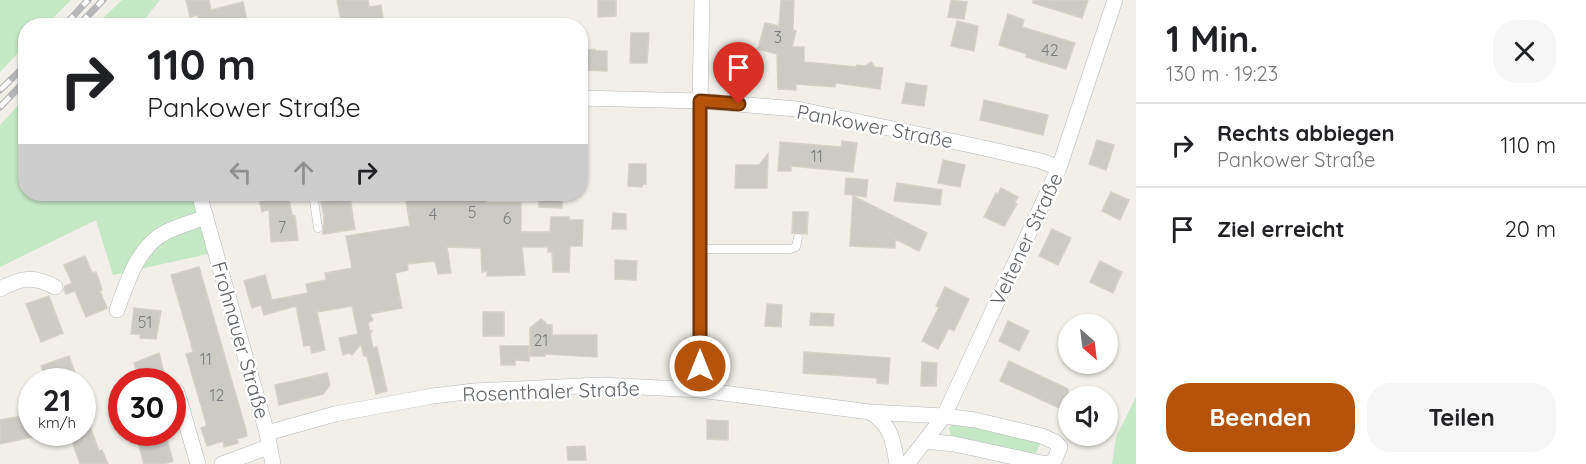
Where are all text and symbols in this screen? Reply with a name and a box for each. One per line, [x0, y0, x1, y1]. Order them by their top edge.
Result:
text: 1 Min. [1166, 16, 1258, 61]
button: close [1493, 20, 1556, 83]
house number: 3 [774, 27, 782, 47]
text: 110 m [147, 38, 256, 91]
house number: 42 [1041, 40, 1059, 60]
icon: right [48, 42, 126, 120]
pin [713, 42, 764, 104]
icon: arrive [722, 51, 755, 84]
text: 130 m · 19:23 [1166, 61, 1278, 86]
text: Pankower Straße [147, 90, 361, 124]
street label: Pankower Straße [795, 99, 955, 153]
text: Rechts abbiegen [1217, 119, 1395, 147]
icon: right [1166, 129, 1199, 162]
text: 110 m [1501, 131, 1556, 159]
house number: 11 [811, 146, 823, 166]
text: Pankower Straße [1217, 147, 1375, 172]
icon: left [224, 156, 257, 189]
icon: ahead [287, 156, 320, 189]
icon: right [350, 156, 383, 189]
street label: Veltener Straße [984, 169, 1068, 309]
house number: 5 [468, 202, 476, 222]
house number: 4 [429, 204, 437, 224]
house number: 6 [503, 208, 512, 228]
icon: arrive [1166, 213, 1199, 246]
text: Ziel erreicht [1217, 215, 1345, 243]
text: 20 m [1505, 215, 1556, 243]
house number: 7 [278, 217, 286, 237]
street label: Frohnauer Straße [207, 259, 275, 421]
house number: 51 [138, 312, 152, 332]
north arrow [1058, 314, 1118, 374]
map controls [1058, 314, 1118, 446]
house number: 21 [534, 330, 548, 350]
position arrow [668, 334, 732, 398]
house number: 11 [200, 349, 212, 369]
speed limit sign: 30 [108, 368, 186, 446]
street label: Rosenthaler Straße [462, 375, 640, 407]
text: 21 [43, 381, 71, 419]
button: Beenden [1166, 383, 1355, 452]
button: Teilen [1367, 383, 1556, 452]
house number: 12 [210, 385, 225, 405]
button: sound [1058, 386, 1118, 446]
text: km/h [38, 413, 76, 432]

